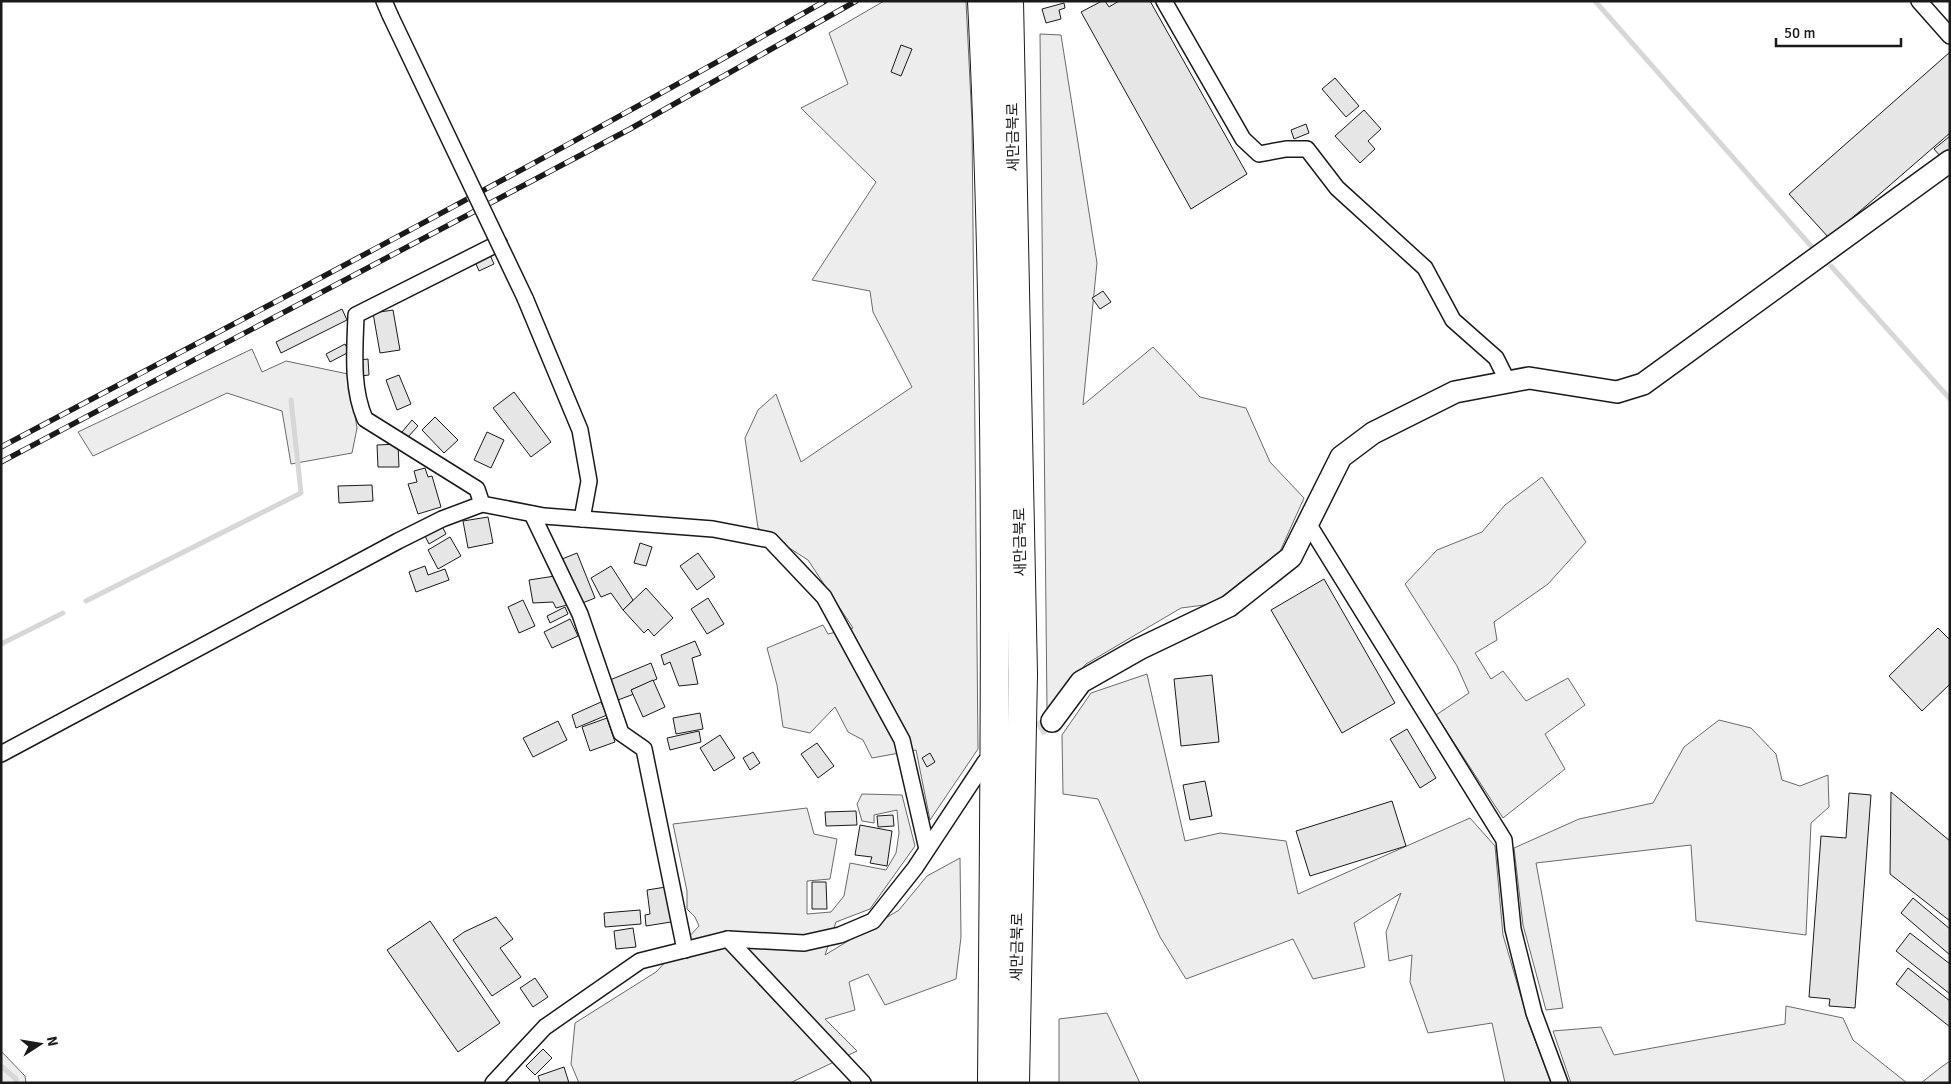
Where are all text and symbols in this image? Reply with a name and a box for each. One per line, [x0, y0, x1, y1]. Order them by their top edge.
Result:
scale bar [1776, 15, 1901, 47]
text: 50 m [1784, 24, 1815, 42]
street label: 새만금북로 [1003, 102, 1023, 172]
street label: 새만금북로 [1010, 507, 1030, 577]
street label: 새만금북로 [1007, 912, 1027, 982]
north arrow [15, 1019, 65, 1069]
text: N [43, 1035, 62, 1048]

